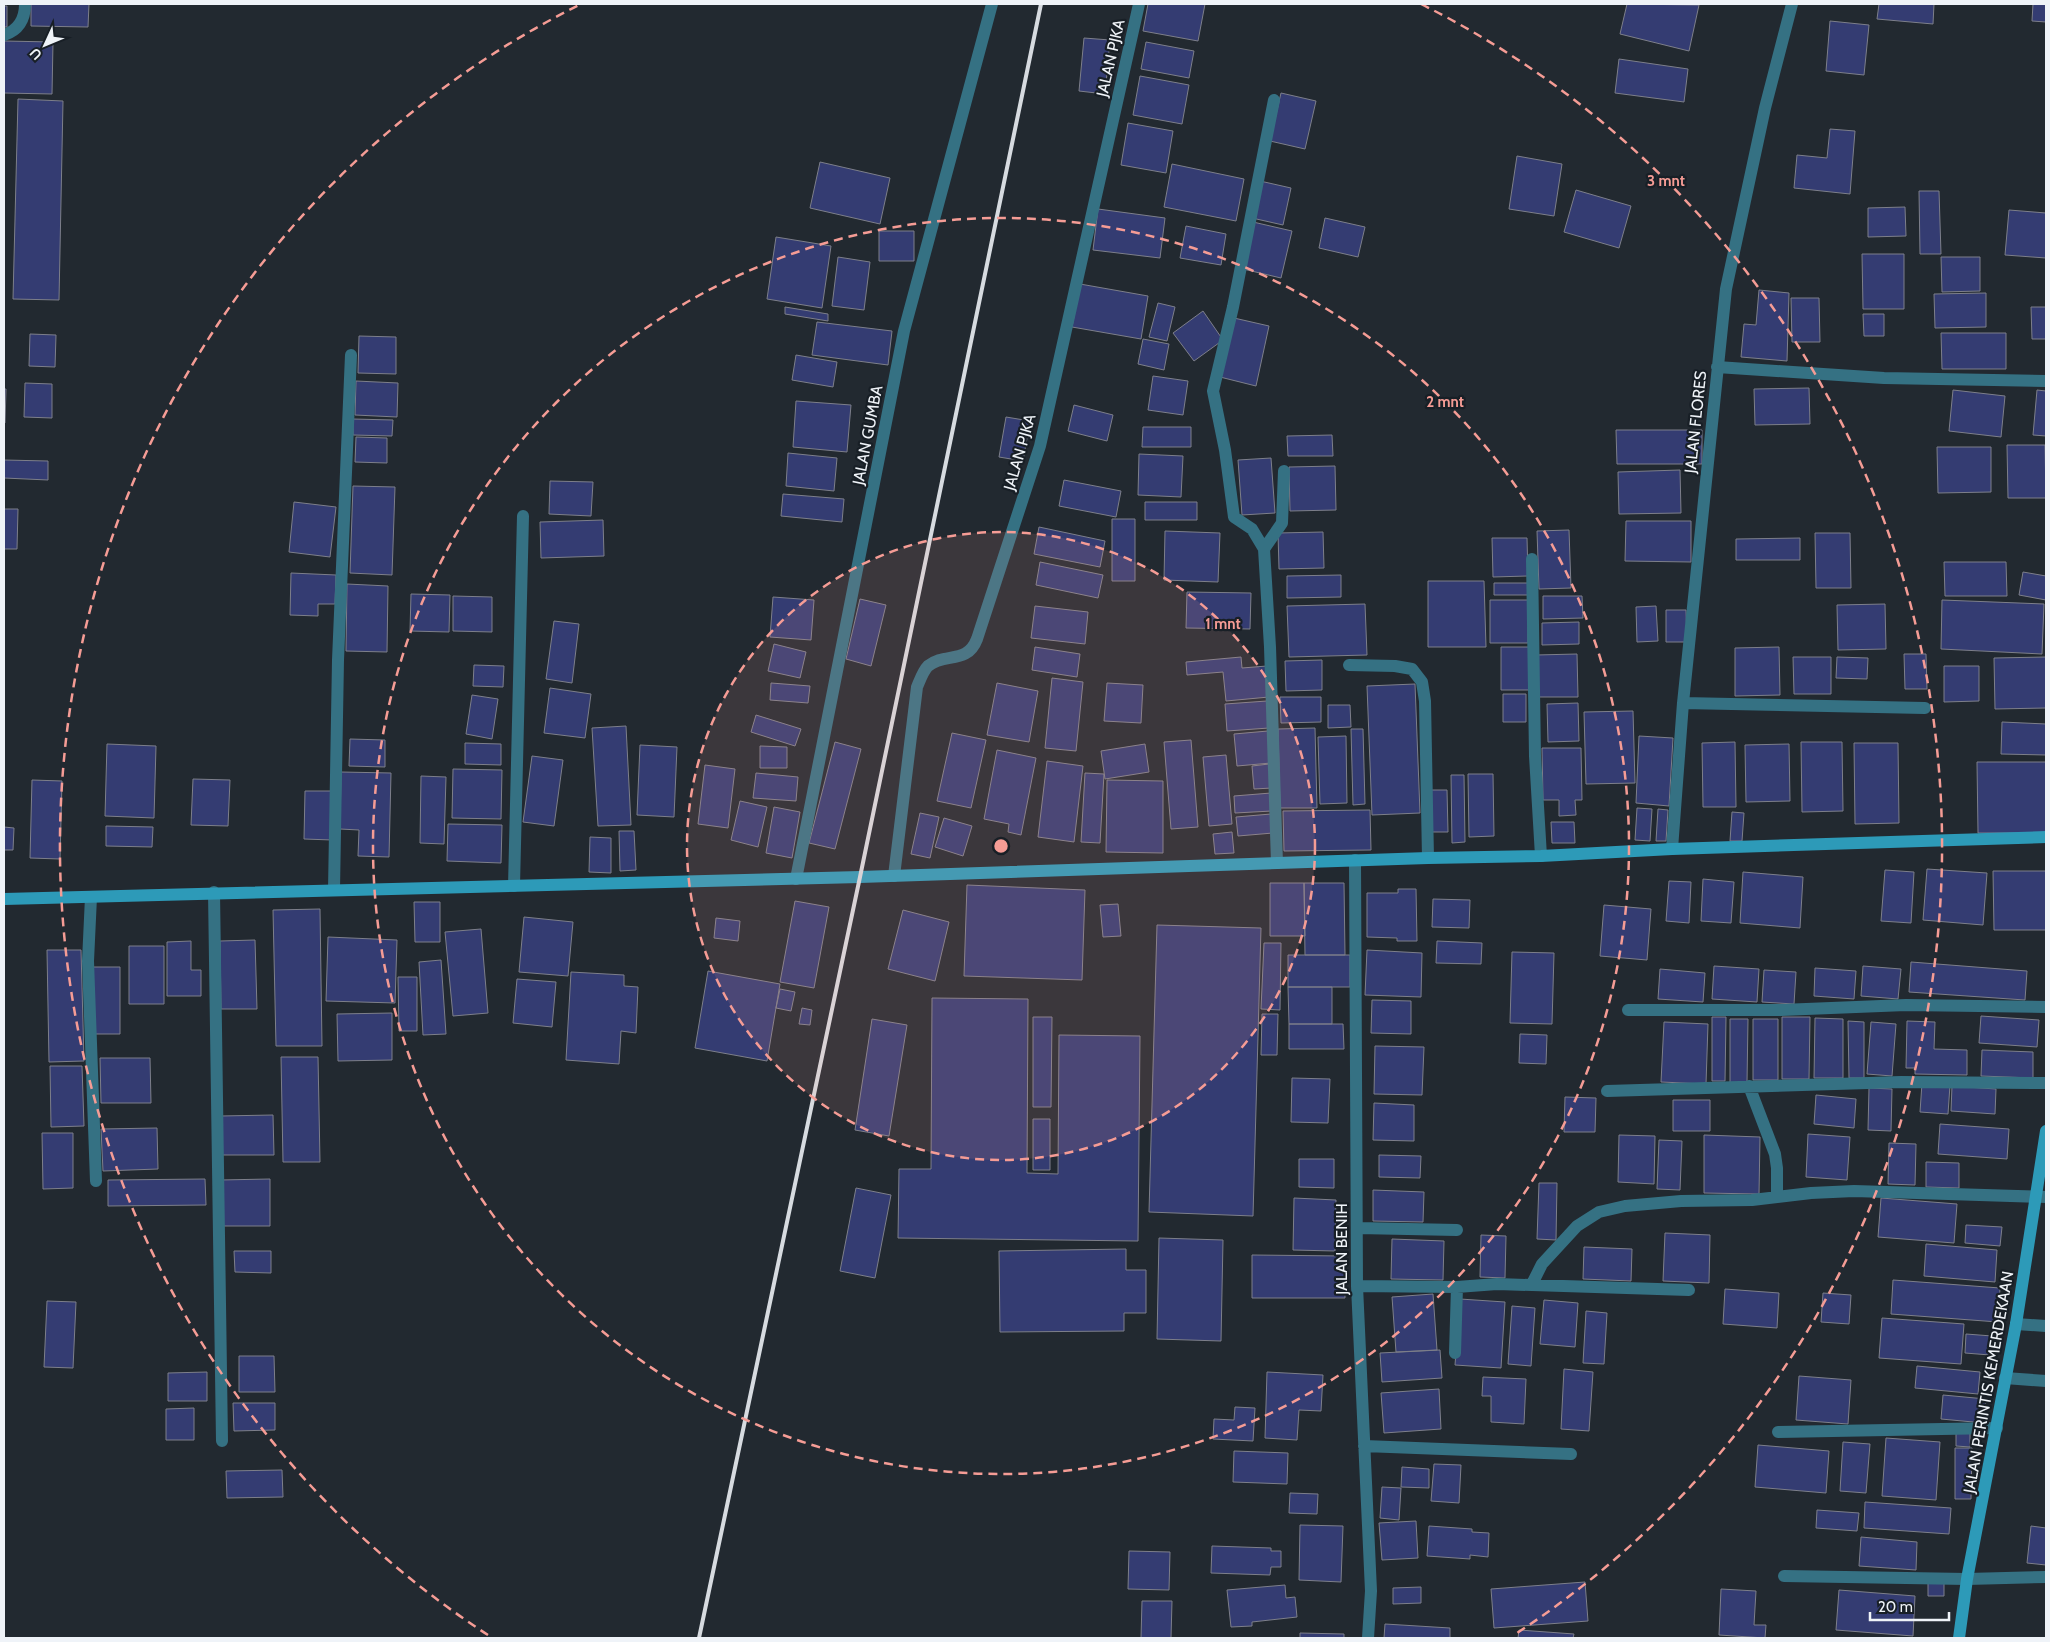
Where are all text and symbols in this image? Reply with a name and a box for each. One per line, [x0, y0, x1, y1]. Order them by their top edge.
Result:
street label: JALAN PJKA [1092, 17, 1129, 100]
north arrow [20, 20, 70, 70]
text: U [26, 44, 46, 64]
text: 3 mnt [1647, 172, 1685, 190]
street label: JALAN FLORES [1681, 370, 1710, 475]
street label: JALAN GUMBA [848, 383, 886, 488]
text: 2 mnt [1426, 393, 1464, 411]
street label: JALAN PJKA [999, 412, 1040, 494]
text: 1 mnt [1205, 615, 1241, 633]
centre of rings [992, 837, 1010, 855]
street label: JALAN BENIH [1332, 1203, 1351, 1296]
street label: JALAN PERINTIS KEMERDEKAAN [1959, 1270, 2017, 1496]
scale bar [1870, 1590, 1949, 1622]
text: 20 m [1878, 1598, 1913, 1616]

